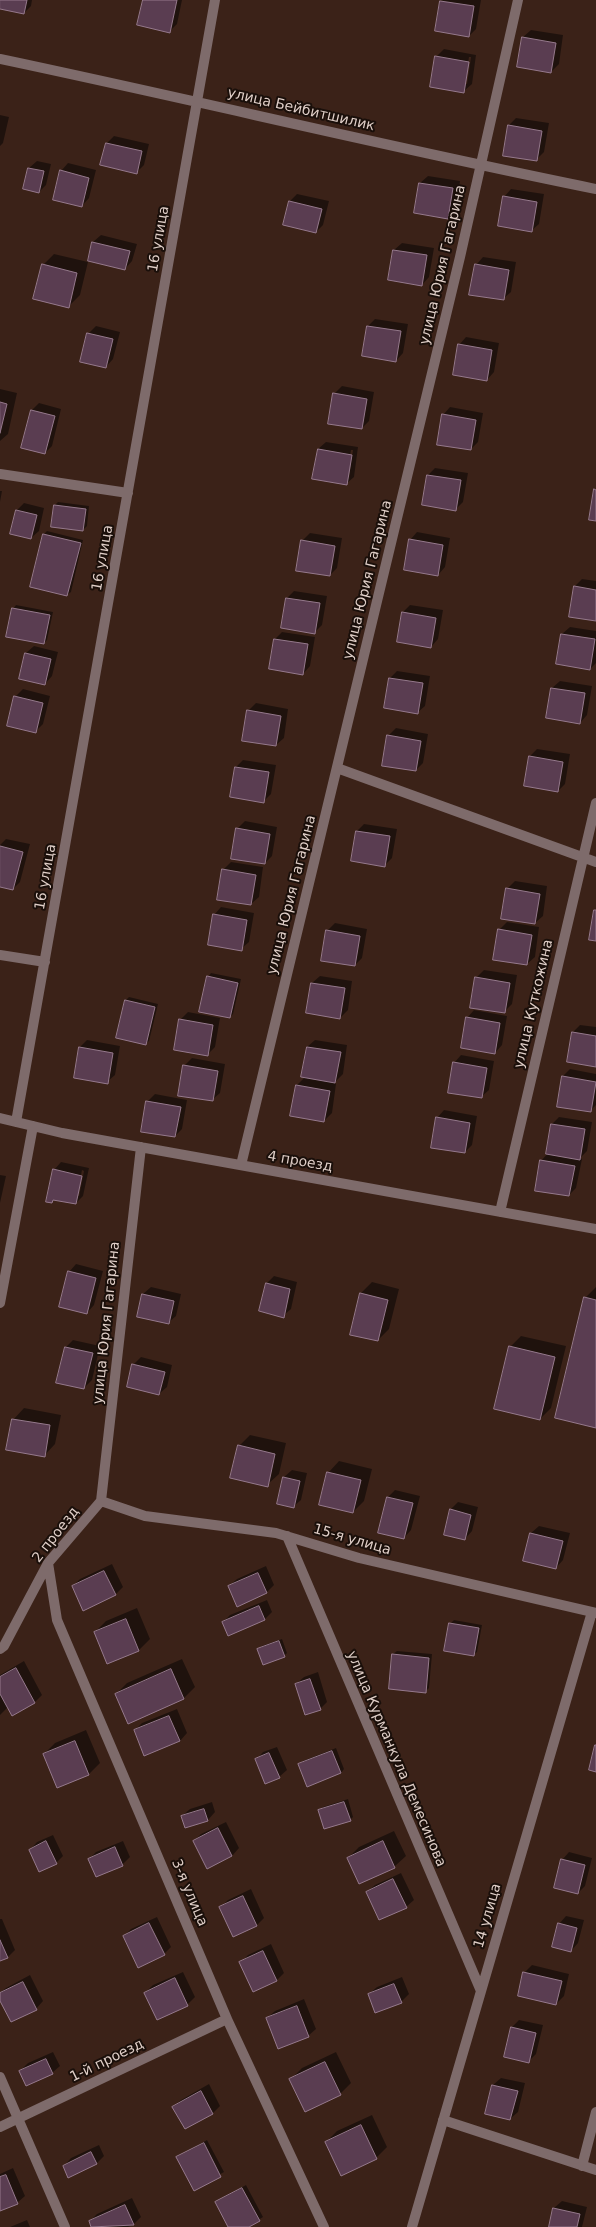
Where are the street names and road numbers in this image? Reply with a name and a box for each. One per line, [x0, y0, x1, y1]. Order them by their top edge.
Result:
street label: улица Бейбитшилик [226, 85, 376, 135]
street label: улица Юрия Гагарина [416, 183, 470, 347]
street label: 16 улица [145, 205, 173, 273]
street label: улица Юрия Гагарина [340, 499, 396, 661]
street label: 16 улица [89, 524, 117, 592]
street label: улица Юрия Гагарина [264, 814, 320, 976]
street label: 16 улица [32, 843, 60, 911]
street label: улица Куткожина [511, 938, 557, 1070]
street label: 4 проезд [266, 1148, 334, 1176]
street label: улица Юрия Гагарина [90, 1241, 124, 1405]
street label: 2 проезд [29, 1504, 83, 1566]
street label: 15-я улица [311, 1521, 393, 1559]
street label: улица Курманкула Демесинова [343, 1648, 449, 1870]
street label: 3-я улица [167, 1857, 211, 1929]
street label: 14 улица [471, 1882, 505, 1950]
street label: 1-й проезд [67, 2036, 147, 2086]

